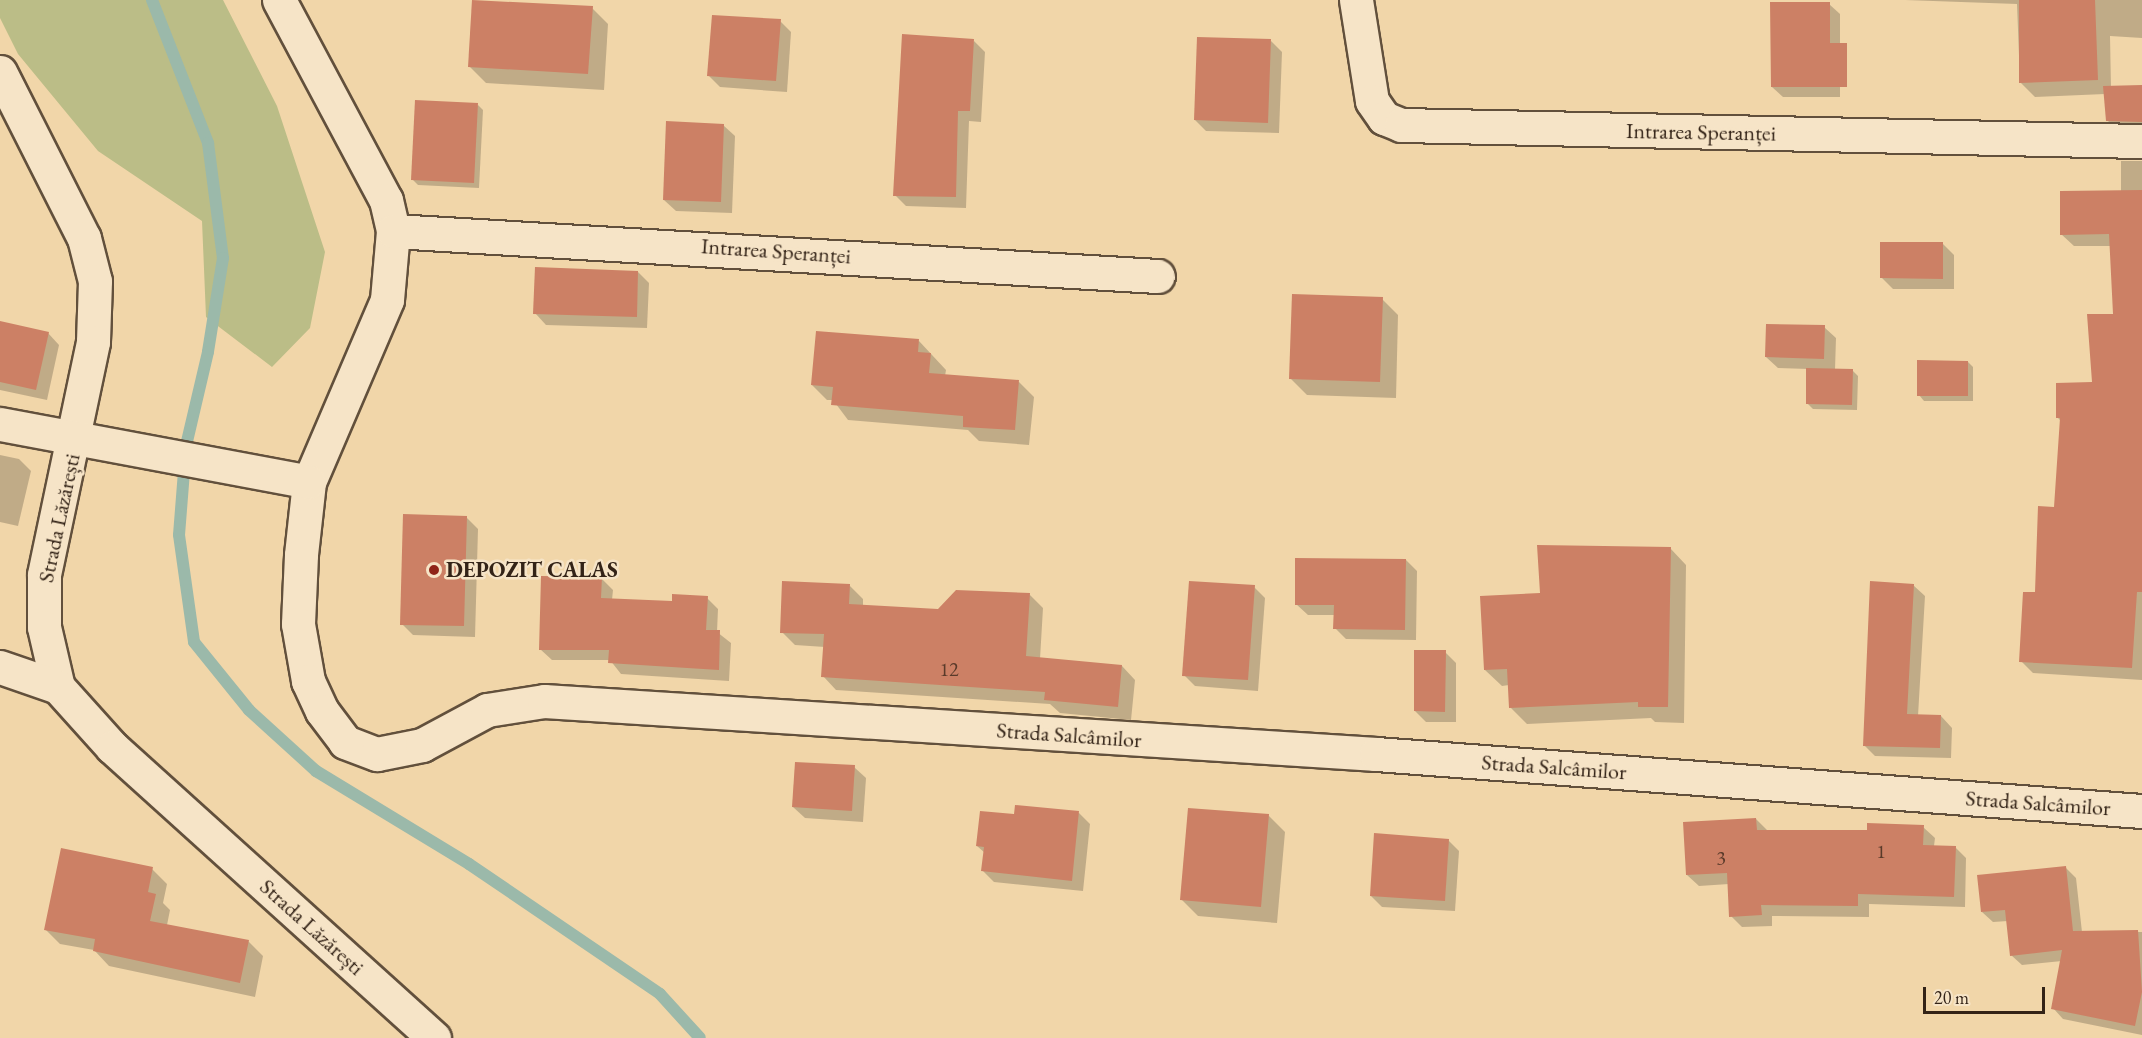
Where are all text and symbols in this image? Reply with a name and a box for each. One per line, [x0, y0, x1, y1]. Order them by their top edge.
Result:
street label: Intrarea Speranței [1626, 117, 1776, 147]
street label: Intrarea Speranței [700, 233, 852, 269]
street label: Strada Lăzărești [32, 451, 86, 585]
place label: DEPOZIT CALAS [446, 557, 618, 583]
marker: DEPOZIT CALAS [427, 563, 441, 577]
house number: 12 [939, 657, 959, 681]
street label: Strada Salcâmilor [996, 717, 1142, 753]
street label: Strada Salcâmilor [1481, 749, 1627, 785]
street label: Strada Salcâmilor [1965, 785, 2111, 821]
house number: 1 [1876, 839, 1886, 863]
house number: 3 [1716, 846, 1726, 870]
street label: Strada Lăzărești [254, 873, 370, 981]
scale bar [1926, 975, 2048, 1013]
text: 20 m [1934, 986, 1969, 1009]

